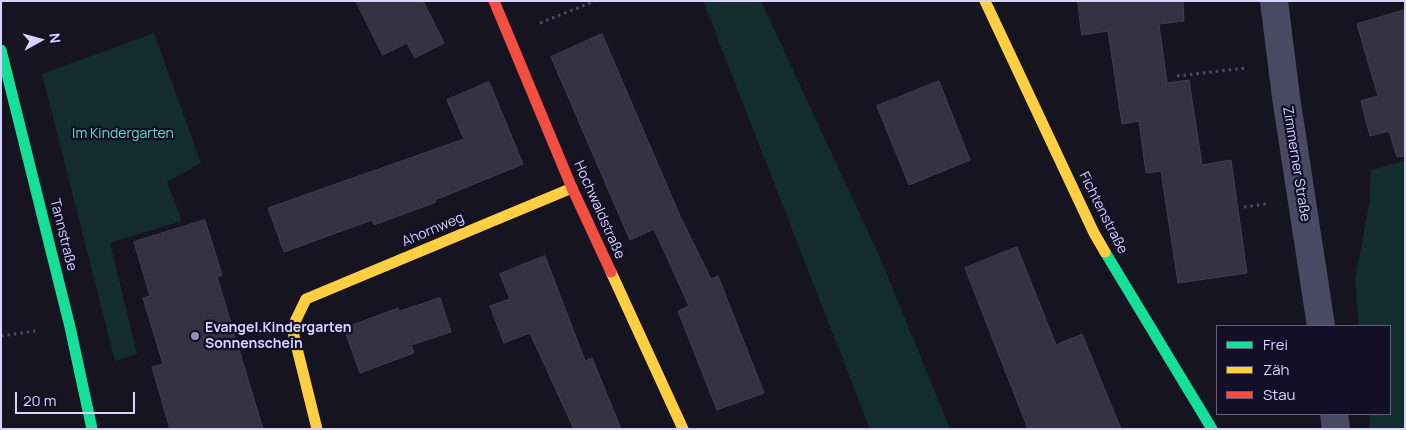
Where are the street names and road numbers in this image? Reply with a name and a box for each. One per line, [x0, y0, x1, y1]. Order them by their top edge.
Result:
street label: Zimmerner Straße [1279, 105, 1313, 223]
street label: Hochwaldstraße [570, 158, 628, 262]
street label: Fichtenstraße [1075, 169, 1131, 257]
street label: Tannstraße [46, 197, 80, 273]
street label: Ahornweg [399, 209, 467, 251]

